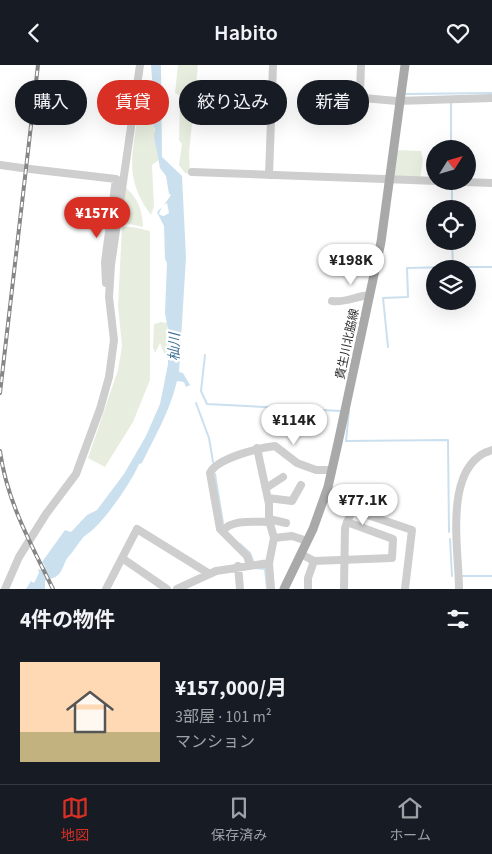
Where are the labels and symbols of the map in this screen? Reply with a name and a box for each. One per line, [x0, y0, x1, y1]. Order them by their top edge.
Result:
north arrow [426, 140, 476, 190]
pin: ¥157K [62, 197, 132, 239]
pin: ¥198K [316, 243, 386, 286]
street label: 貴生川北脇線 [332, 307, 363, 381]
water label: 杣川 [165, 331, 185, 361]
pin: ¥114K [259, 403, 329, 446]
pin: ¥77.1K [322, 483, 404, 526]

